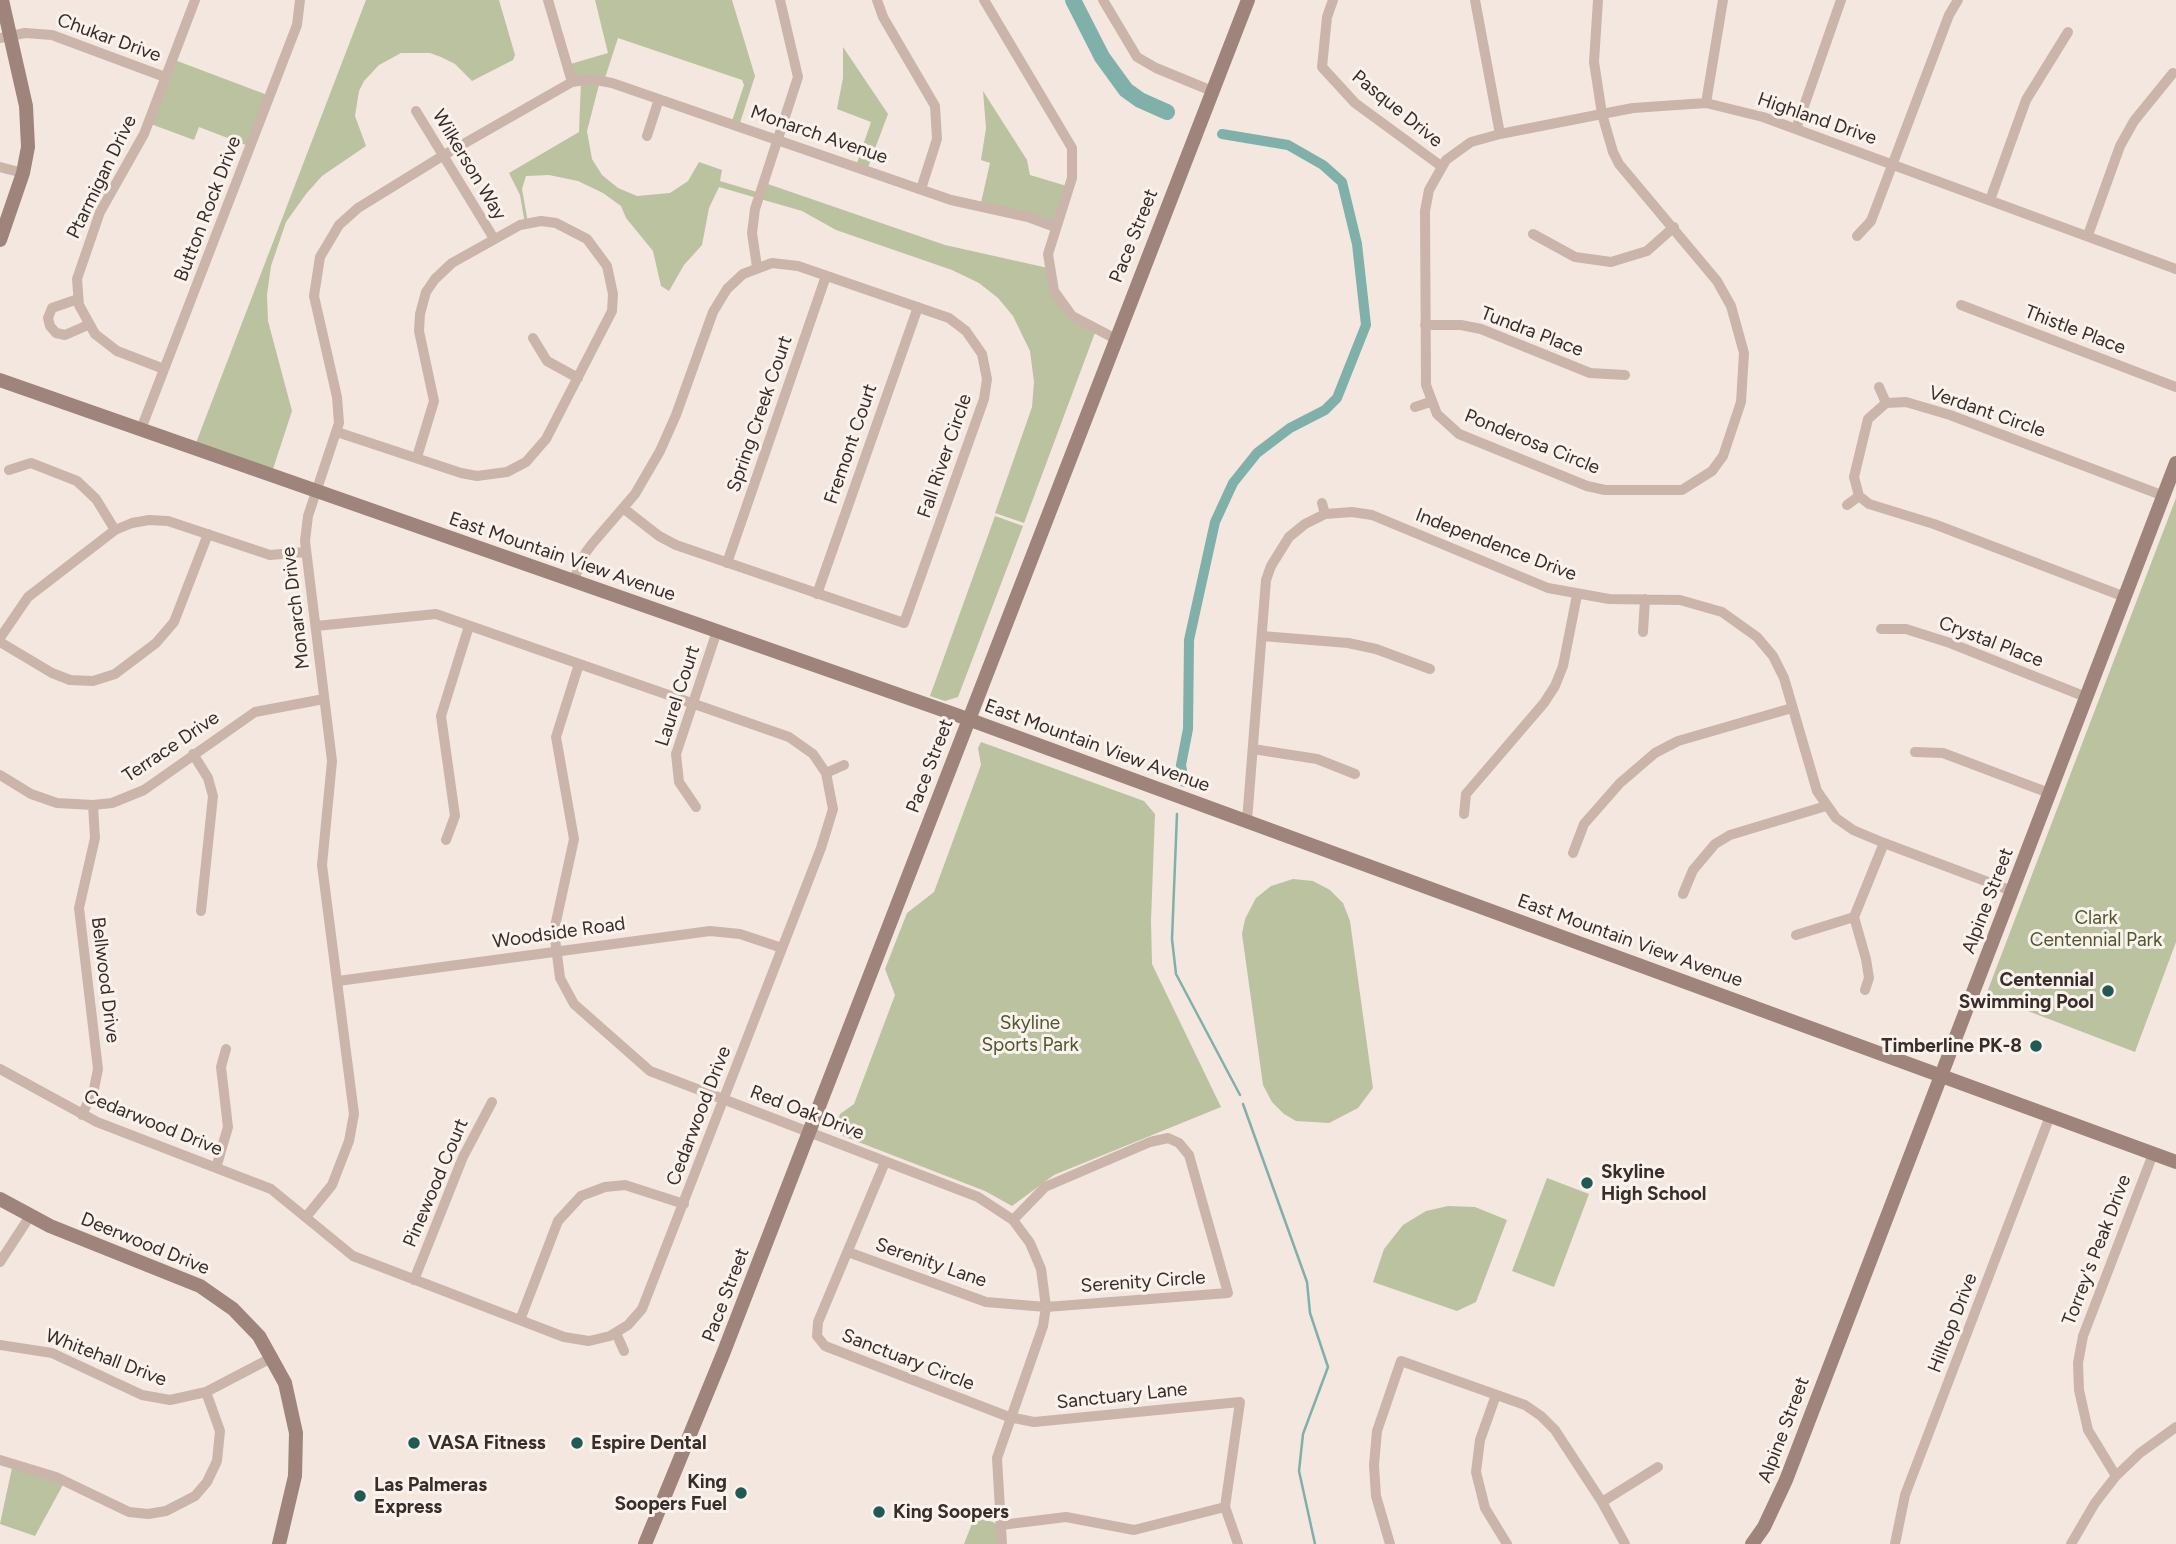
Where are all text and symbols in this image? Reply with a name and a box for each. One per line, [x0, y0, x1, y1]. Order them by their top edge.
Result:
street label: Chukar Drive [54, 9, 164, 67]
street label: Pasque Drive [1347, 66, 1447, 152]
street label: Highland Drive [1754, 88, 1880, 150]
street label: Monarch Avenue [747, 101, 891, 169]
street label: Wilkerson Way [427, 106, 511, 224]
street label: Ptarmigan Drive [62, 111, 142, 243]
street label: Button Rock Drive [170, 133, 246, 285]
street label: Pace Street [1105, 186, 1163, 286]
street label: Thistle Place [2021, 300, 2129, 360]
street label: Tundra Place [1477, 302, 1587, 362]
street label: Spring Creek Court [723, 333, 797, 495]
street label: Fremont Court [820, 381, 882, 507]
street label: Verdant Circle [1926, 381, 2048, 443]
street label: Fall River Circle [913, 391, 977, 521]
street label: Ponderosa Circle [1461, 404, 1603, 480]
street label: Independence Drive [1412, 504, 1580, 586]
street label: East Mountain View Avenue [446, 507, 678, 607]
street label: Monarch Drive [277, 545, 315, 671]
street label: Crystal Place [1935, 612, 2047, 672]
street label: Laurel Court [651, 643, 705, 749]
street label: East Mountain View Avenue [981, 695, 1213, 797]
street label: Terrace Drive [118, 706, 224, 788]
street label: Pace Street [902, 716, 958, 816]
street label: Alpine Street [1957, 845, 2019, 957]
street label: East Mountain View Avenue [1514, 890, 1746, 992]
park label: Clark Centennial Park [2030, 907, 2162, 951]
street label: Woodside Road [491, 912, 627, 954]
street label: Bellwood Drive [86, 916, 124, 1044]
place label: Centennial Swimming Pool [1959, 969, 2094, 1013]
marker: Centennial Swimming Pool [2100, 983, 2116, 999]
park label: Skyline Sports Park [981, 1012, 1079, 1056]
place label: Timberline PK-8 [1881, 1035, 2022, 1057]
marker: Timberline PK-8 [2028, 1038, 2044, 1054]
street label: Cedarwood Drive [662, 1043, 736, 1189]
street label: Red Oak Drive [747, 1081, 867, 1145]
street label: Cedarwood Drive [80, 1085, 226, 1161]
street label: Pinewood Court [399, 1115, 473, 1251]
place label: Skyline High School [1601, 1161, 1706, 1205]
street label: Torrey's Peak Drive [2058, 1172, 2136, 1328]
marker: Skyline High School [1579, 1175, 1595, 1191]
street label: Deerwood Drive [77, 1208, 213, 1280]
street label: Serenity Lane [872, 1233, 990, 1293]
street label: Pace Street [698, 1245, 754, 1345]
street label: Serenity Circle [1080, 1266, 1206, 1298]
street label: Hilltop Drive [1924, 1270, 1982, 1376]
street label: Whitehall Drive [42, 1324, 170, 1392]
street label: Sanctuary Circle [838, 1324, 978, 1396]
street label: Alpine Street [1753, 1374, 1815, 1486]
street label: Sanctuary Lane [1055, 1378, 1189, 1414]
place label: VASA Fitness [428, 1432, 546, 1454]
place label: Espire Dental [591, 1432, 707, 1454]
marker: VASA Fitness [406, 1435, 422, 1451]
marker: Espire Dental [569, 1435, 585, 1451]
place label: King Soopers Fuel [615, 1471, 727, 1515]
place label: Las Palmeras Express [374, 1474, 487, 1518]
marker: King Soopers Fuel [733, 1485, 749, 1501]
marker: Las Palmeras Express [352, 1488, 368, 1504]
place label: King Soopers [893, 1501, 1009, 1523]
marker: King Soopers [871, 1504, 887, 1520]

